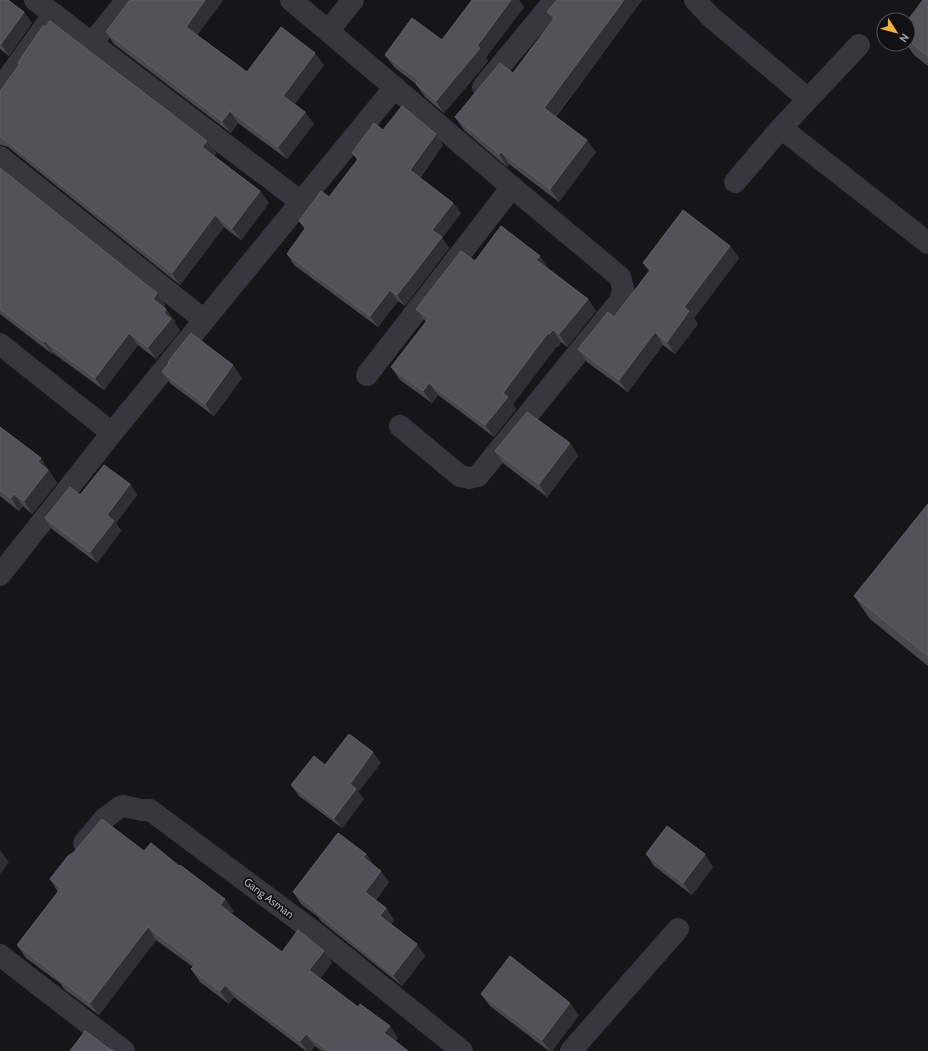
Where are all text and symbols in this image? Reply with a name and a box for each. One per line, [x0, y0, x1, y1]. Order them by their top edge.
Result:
north arrow [876, 12, 916, 52]
text: N [896, 31, 912, 45]
street label: Gang Asman [241, 875, 297, 921]

